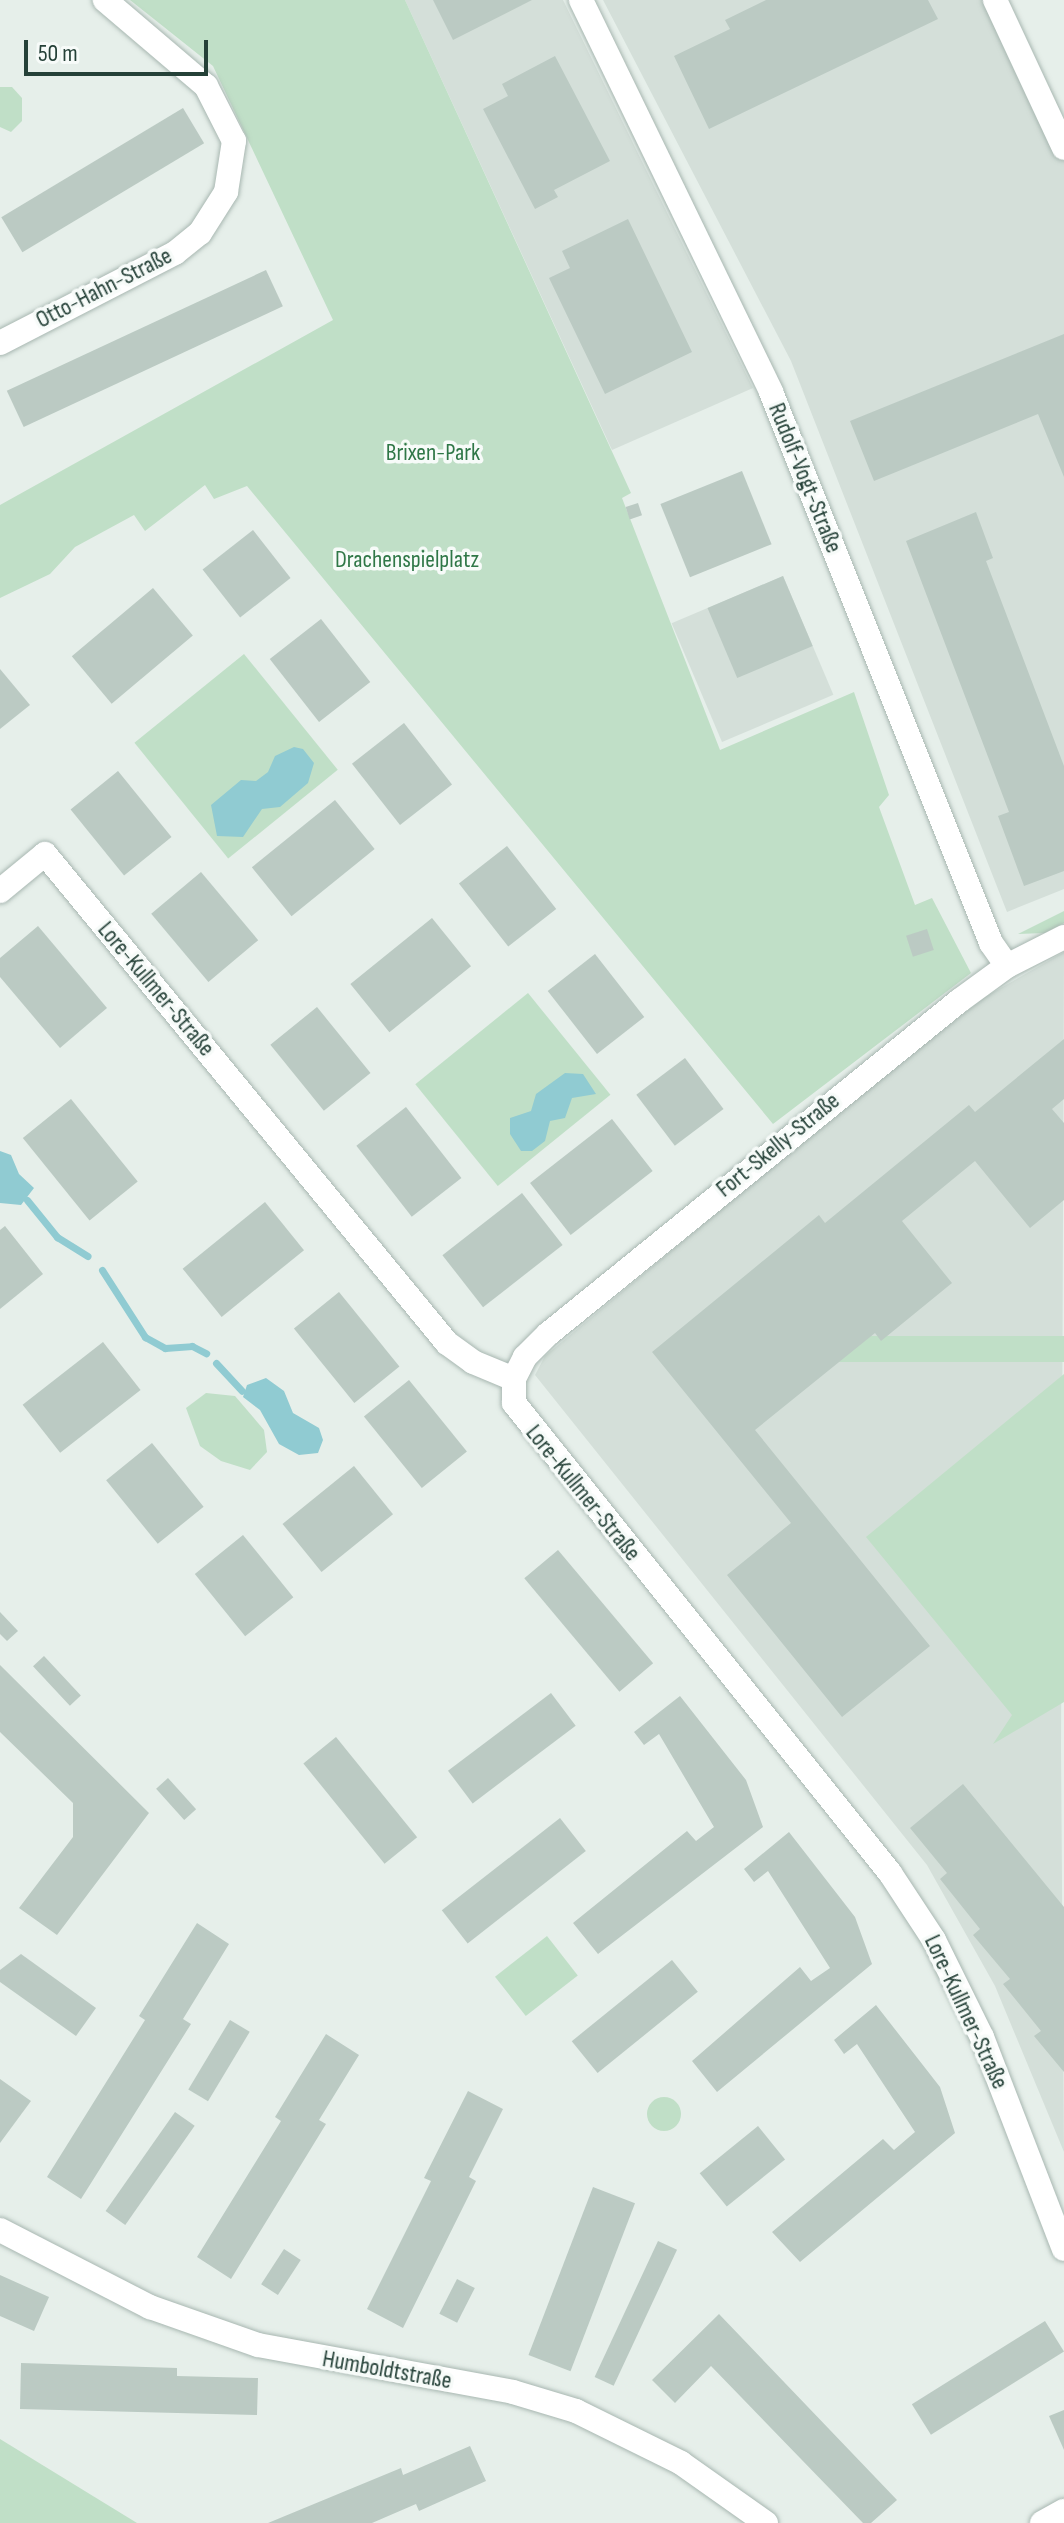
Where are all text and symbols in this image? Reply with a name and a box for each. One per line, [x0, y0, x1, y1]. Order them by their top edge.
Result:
scale bar [28, 24, 212, 74]
text: 50 m [38, 39, 78, 68]
street label: Otto-Hahn-Straße [31, 241, 177, 335]
street label: Rudolf-Vogt-Straße [762, 399, 848, 557]
park label: Brixen-Park [386, 439, 480, 467]
park label: Drachenspielplatz [335, 546, 479, 574]
street label: Lore-Kullmer-Straße [91, 916, 221, 1062]
street label: Fort-Skelly-Straße [711, 1087, 845, 1203]
street label: Lore-Kullmer-Straße [519, 1419, 647, 1567]
street label: Lore-Kullmer-Straße [918, 1930, 1014, 2094]
street label: Humboldtstraße [320, 2344, 454, 2396]

